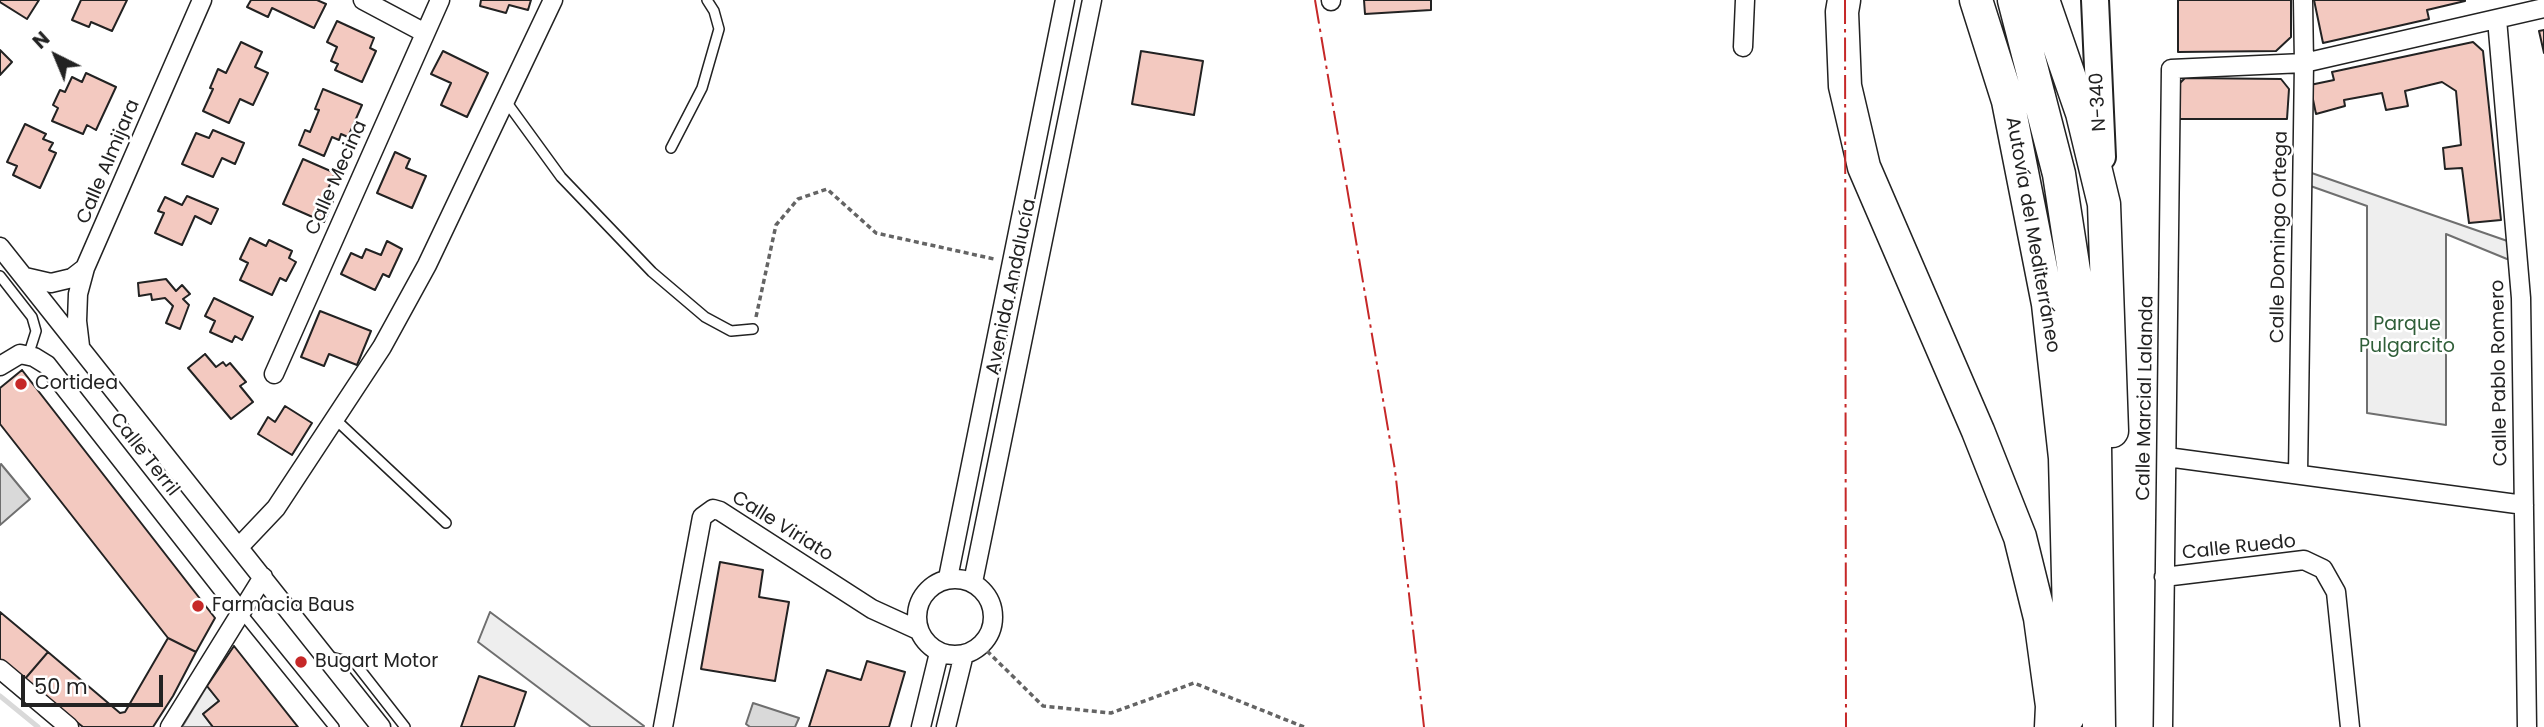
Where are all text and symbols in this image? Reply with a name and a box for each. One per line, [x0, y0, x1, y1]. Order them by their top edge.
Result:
north arrow [21, 21, 91, 91]
text: N [27, 26, 56, 55]
street label: N-340 [2086, 72, 2112, 132]
street label: Calle Almijara [73, 96, 145, 228]
street label: Autovía del Mediterráneo [2000, 115, 2064, 355]
street label: Calle Mecina [302, 117, 372, 239]
street label: Calle Domingo Ortega [2267, 131, 2293, 343]
street label: Avenida Andalucía [982, 197, 1042, 377]
street label: Calle Pablo Romero [2487, 280, 2513, 466]
street label: Calle Marcial Lalanda [2133, 295, 2159, 501]
park label: Parque Pulgarcito [2359, 314, 2455, 358]
place label: Cortidea [35, 373, 118, 395]
marker: Cortidea [13, 376, 29, 392]
street label: Calle Terril [104, 409, 184, 501]
street label: Calle Viriato [727, 487, 837, 567]
street label: Calle Ruedo [2181, 531, 2297, 565]
place label: Farmacia Baus [212, 595, 355, 617]
marker: Farmacia Baus [190, 598, 206, 614]
place label: Bugart Motor [315, 651, 438, 673]
marker: Bugart Motor [293, 654, 309, 670]
scale bar [24, 660, 166, 704]
text: 50 m [34, 672, 88, 701]

